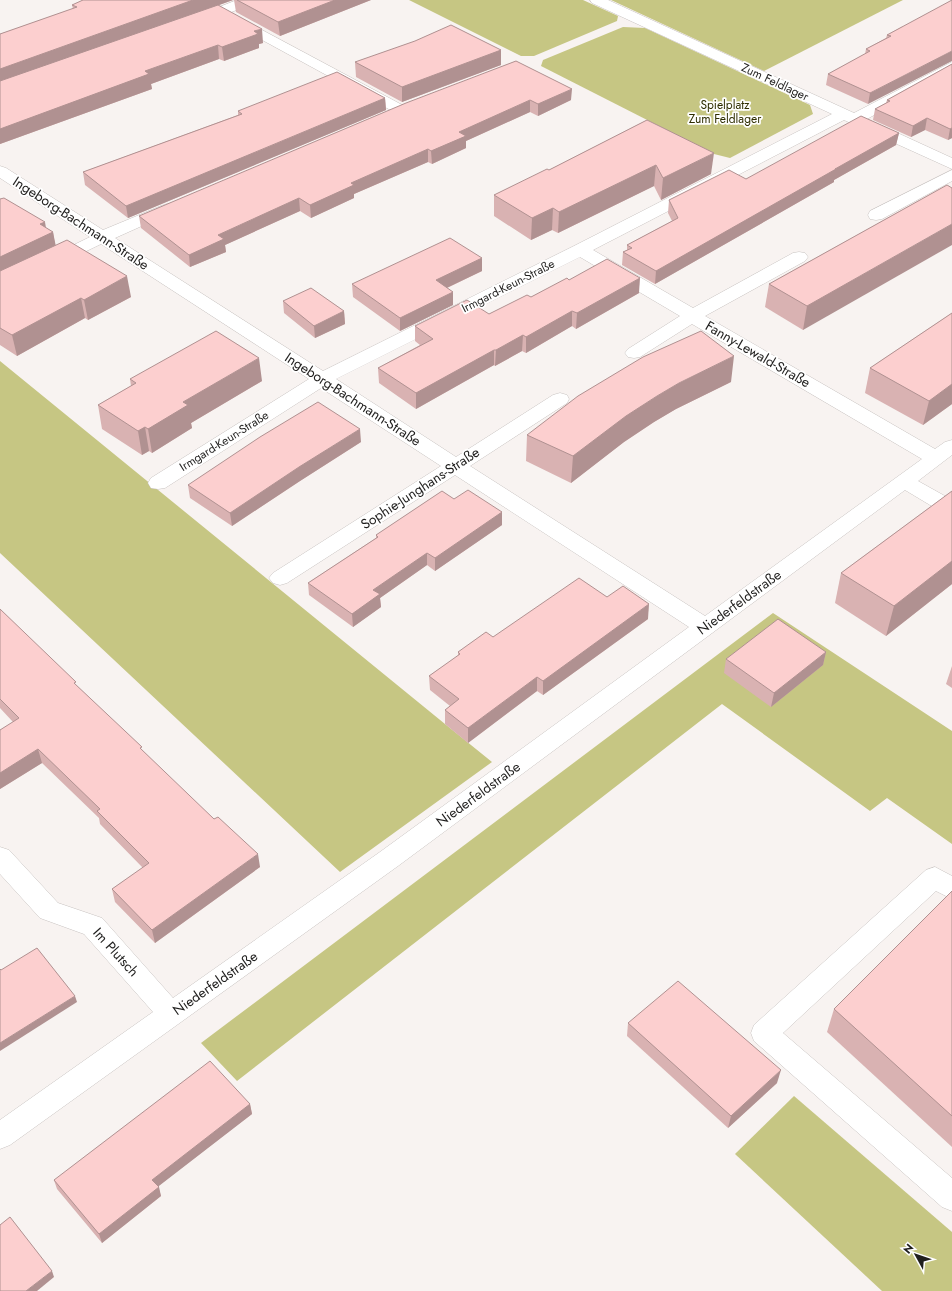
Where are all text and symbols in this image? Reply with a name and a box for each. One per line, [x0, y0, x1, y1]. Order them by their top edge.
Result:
street label: Zum Feldlager [738, 59, 812, 106]
park label: Spielplatz Zum Feldlager [689, 96, 762, 128]
street label: Ingeborg-Bachmann-Straße [9, 171, 153, 275]
street label: Irmgard-Keun-Straße [458, 255, 558, 317]
street label: Fanny-Lewald-Straße [702, 316, 814, 392]
street label: Ingeborg-Bachmann-Straße [281, 347, 425, 451]
street label: Irmgard-Keun-Straße [176, 406, 272, 476]
street label: Sophie-Junghans-Straße [357, 442, 483, 534]
street label: Niederfeldstraße [693, 565, 785, 639]
street label: Niederfeldstraße [432, 757, 524, 831]
street label: Im Plutsch [89, 923, 143, 981]
street label: Niederfeldstraße [168, 946, 262, 1020]
north arrow [896, 1235, 936, 1275]
text: N [899, 1240, 917, 1257]

